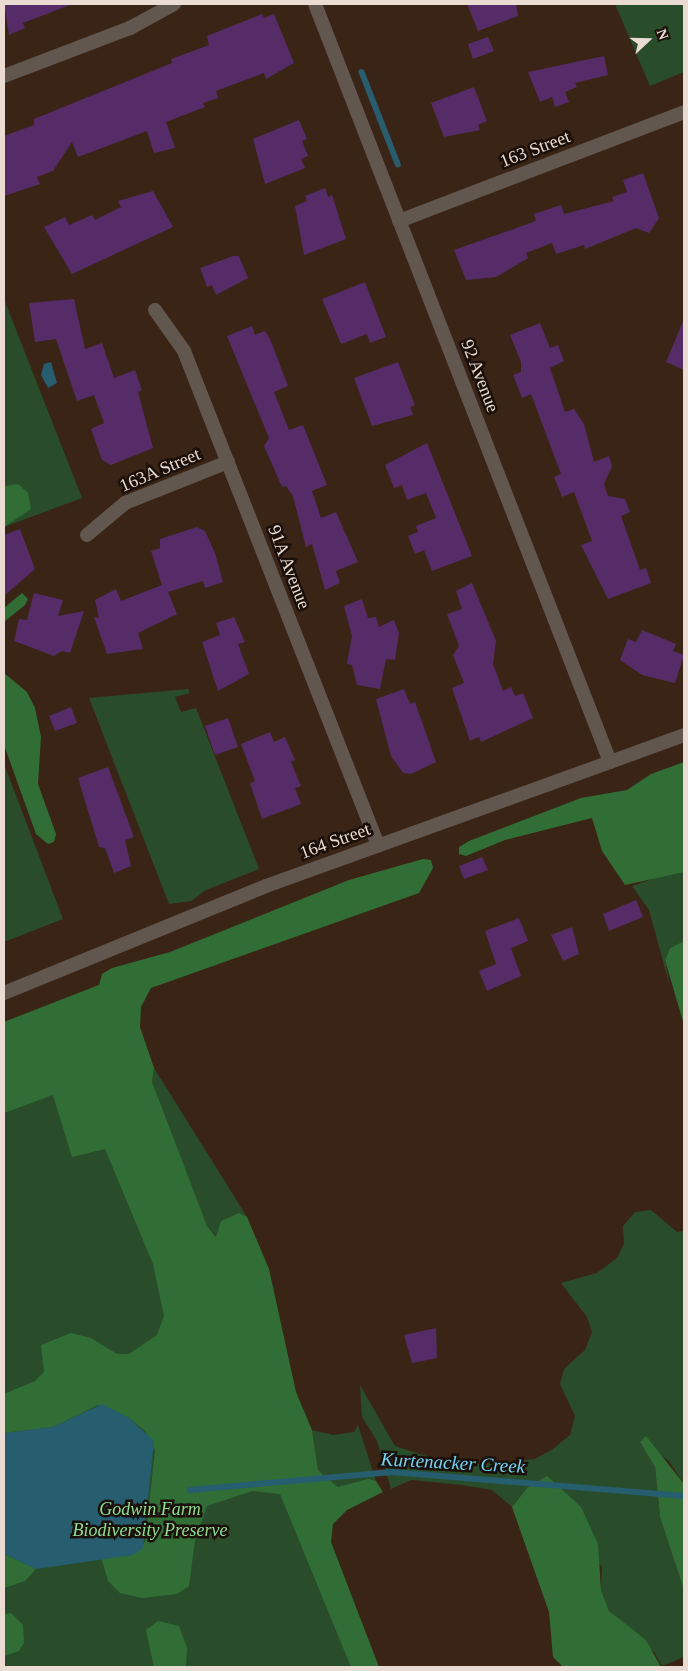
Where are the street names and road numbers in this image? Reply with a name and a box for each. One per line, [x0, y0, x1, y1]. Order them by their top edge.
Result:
street label: 163 Street [497, 126, 573, 172]
street label: 92 Avenue [456, 336, 504, 416]
street label: 163A Street [116, 443, 204, 497]
street label: 91A Avenue [263, 521, 315, 613]
street label: 164 Street [297, 818, 373, 864]

